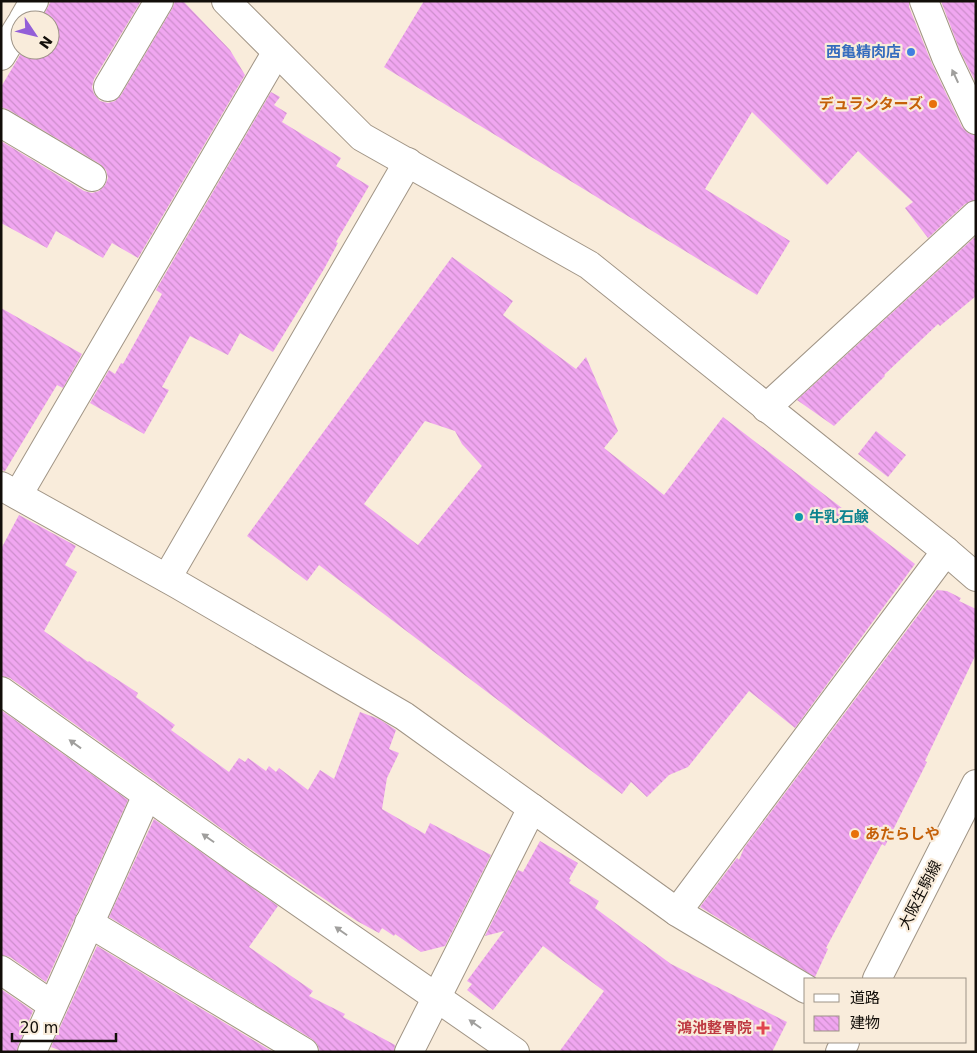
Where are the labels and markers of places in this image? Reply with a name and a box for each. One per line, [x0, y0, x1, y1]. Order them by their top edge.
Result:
place label: 西亀精肉店 [826, 43, 901, 61]
marker: 西亀精肉店 [905, 46, 917, 58]
place label: デュランターズ [819, 95, 923, 113]
marker: デュランターズ [927, 98, 939, 110]
place label: 牛乳石鹸 [809, 508, 869, 526]
marker: 牛乳石鹸 [793, 511, 805, 523]
place label: あたらしや [865, 825, 940, 843]
marker: あたらしや [849, 828, 861, 840]
place label: 鴻池整骨院 [677, 1019, 752, 1037]
marker: 鴻池整骨院 [756, 1021, 770, 1035]

